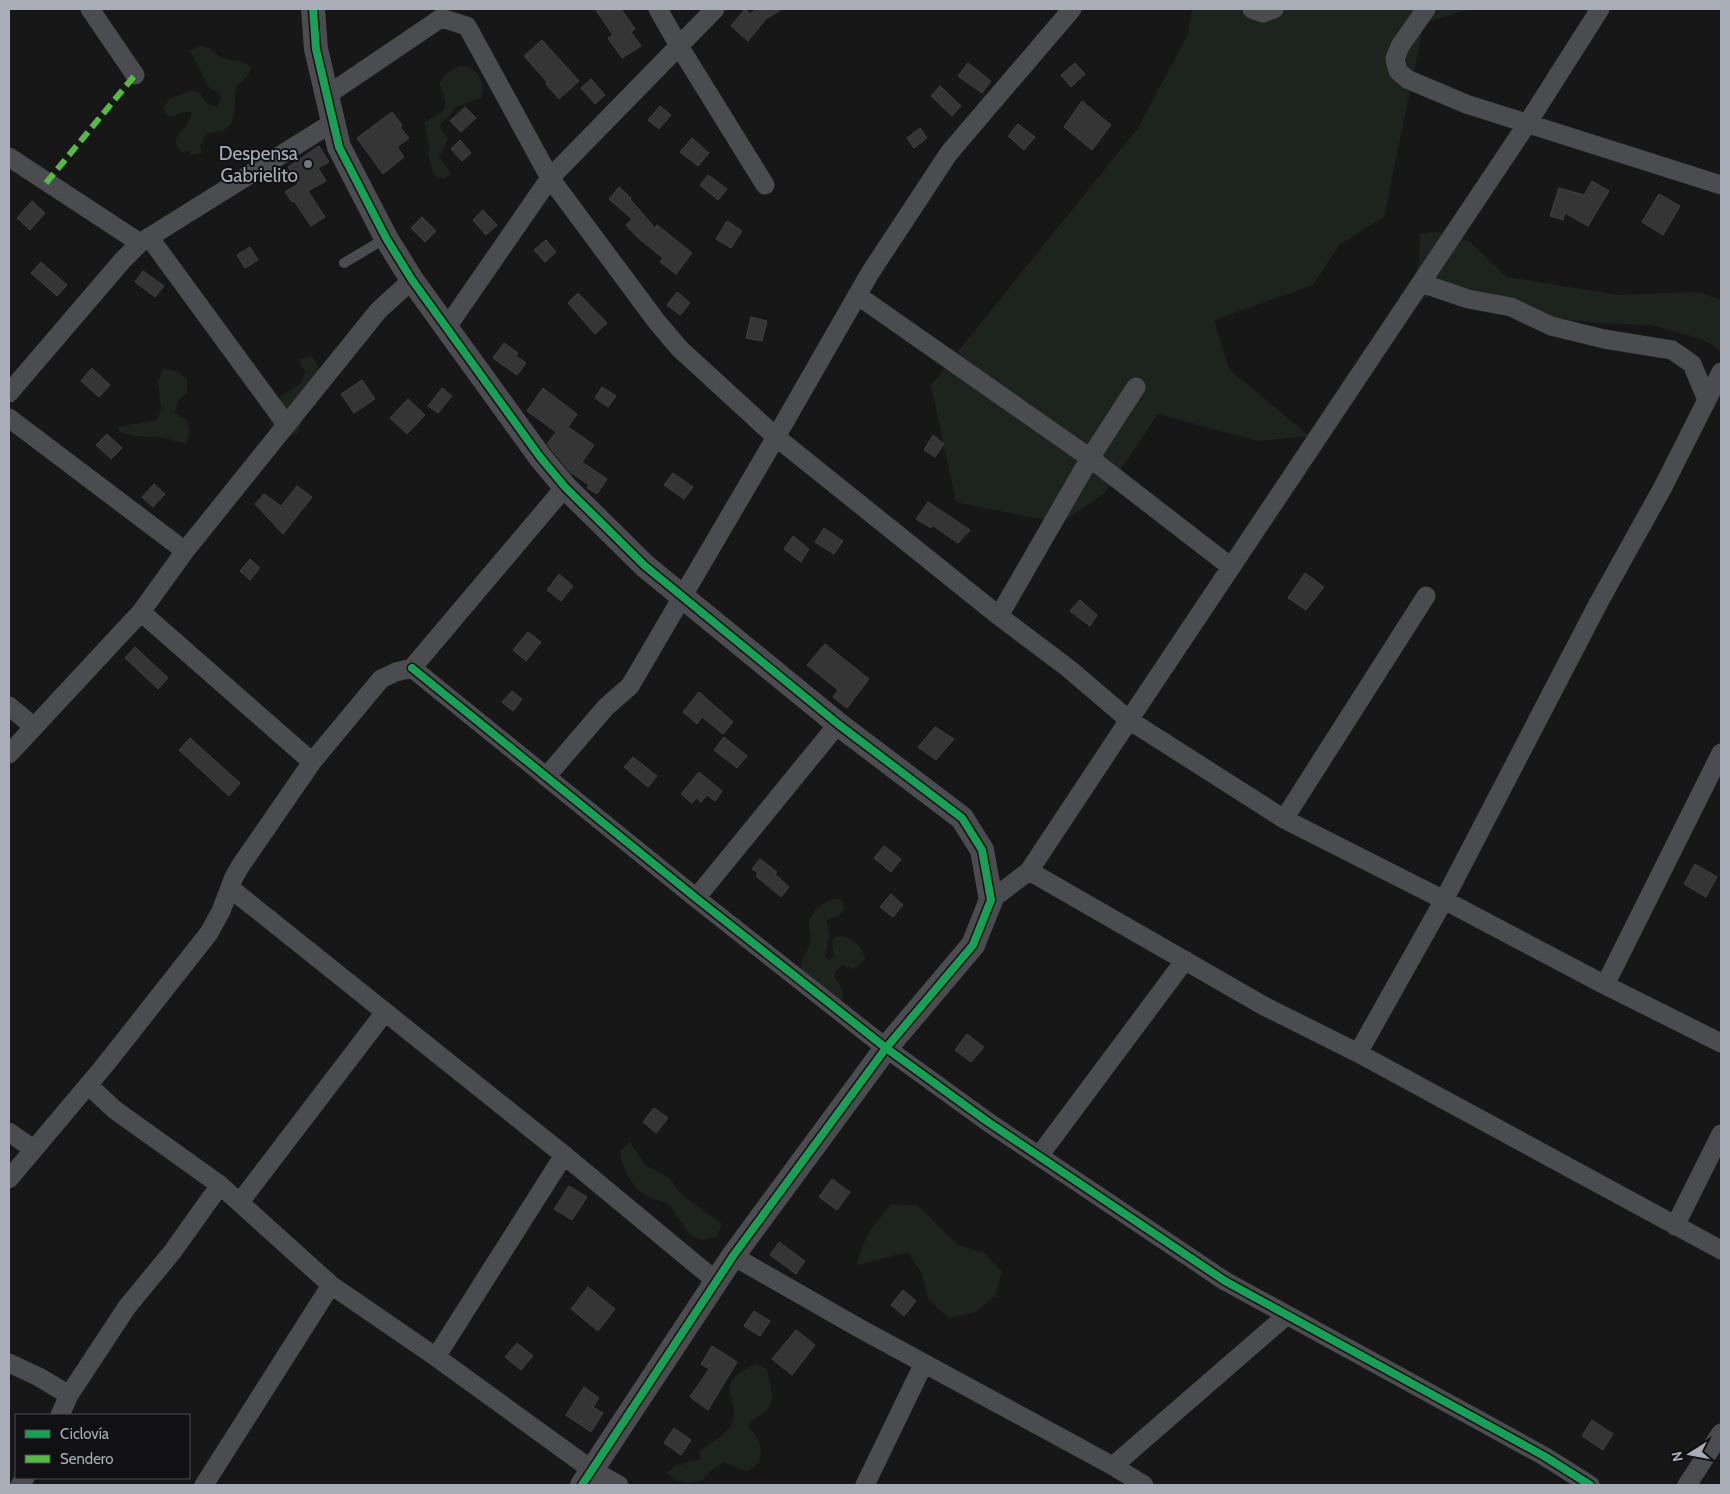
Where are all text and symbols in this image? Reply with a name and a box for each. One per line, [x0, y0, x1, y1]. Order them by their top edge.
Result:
place label: Despensa Gabrielito [219, 142, 298, 187]
marker: Despensa Gabrielito [302, 158, 314, 170]
legend [15, 1414, 190, 1479]
text: Ciclovía [60, 1425, 110, 1443]
north arrow [1665, 1429, 1715, 1479]
text: Sendero [60, 1450, 114, 1468]
text: N [1667, 1450, 1687, 1463]

